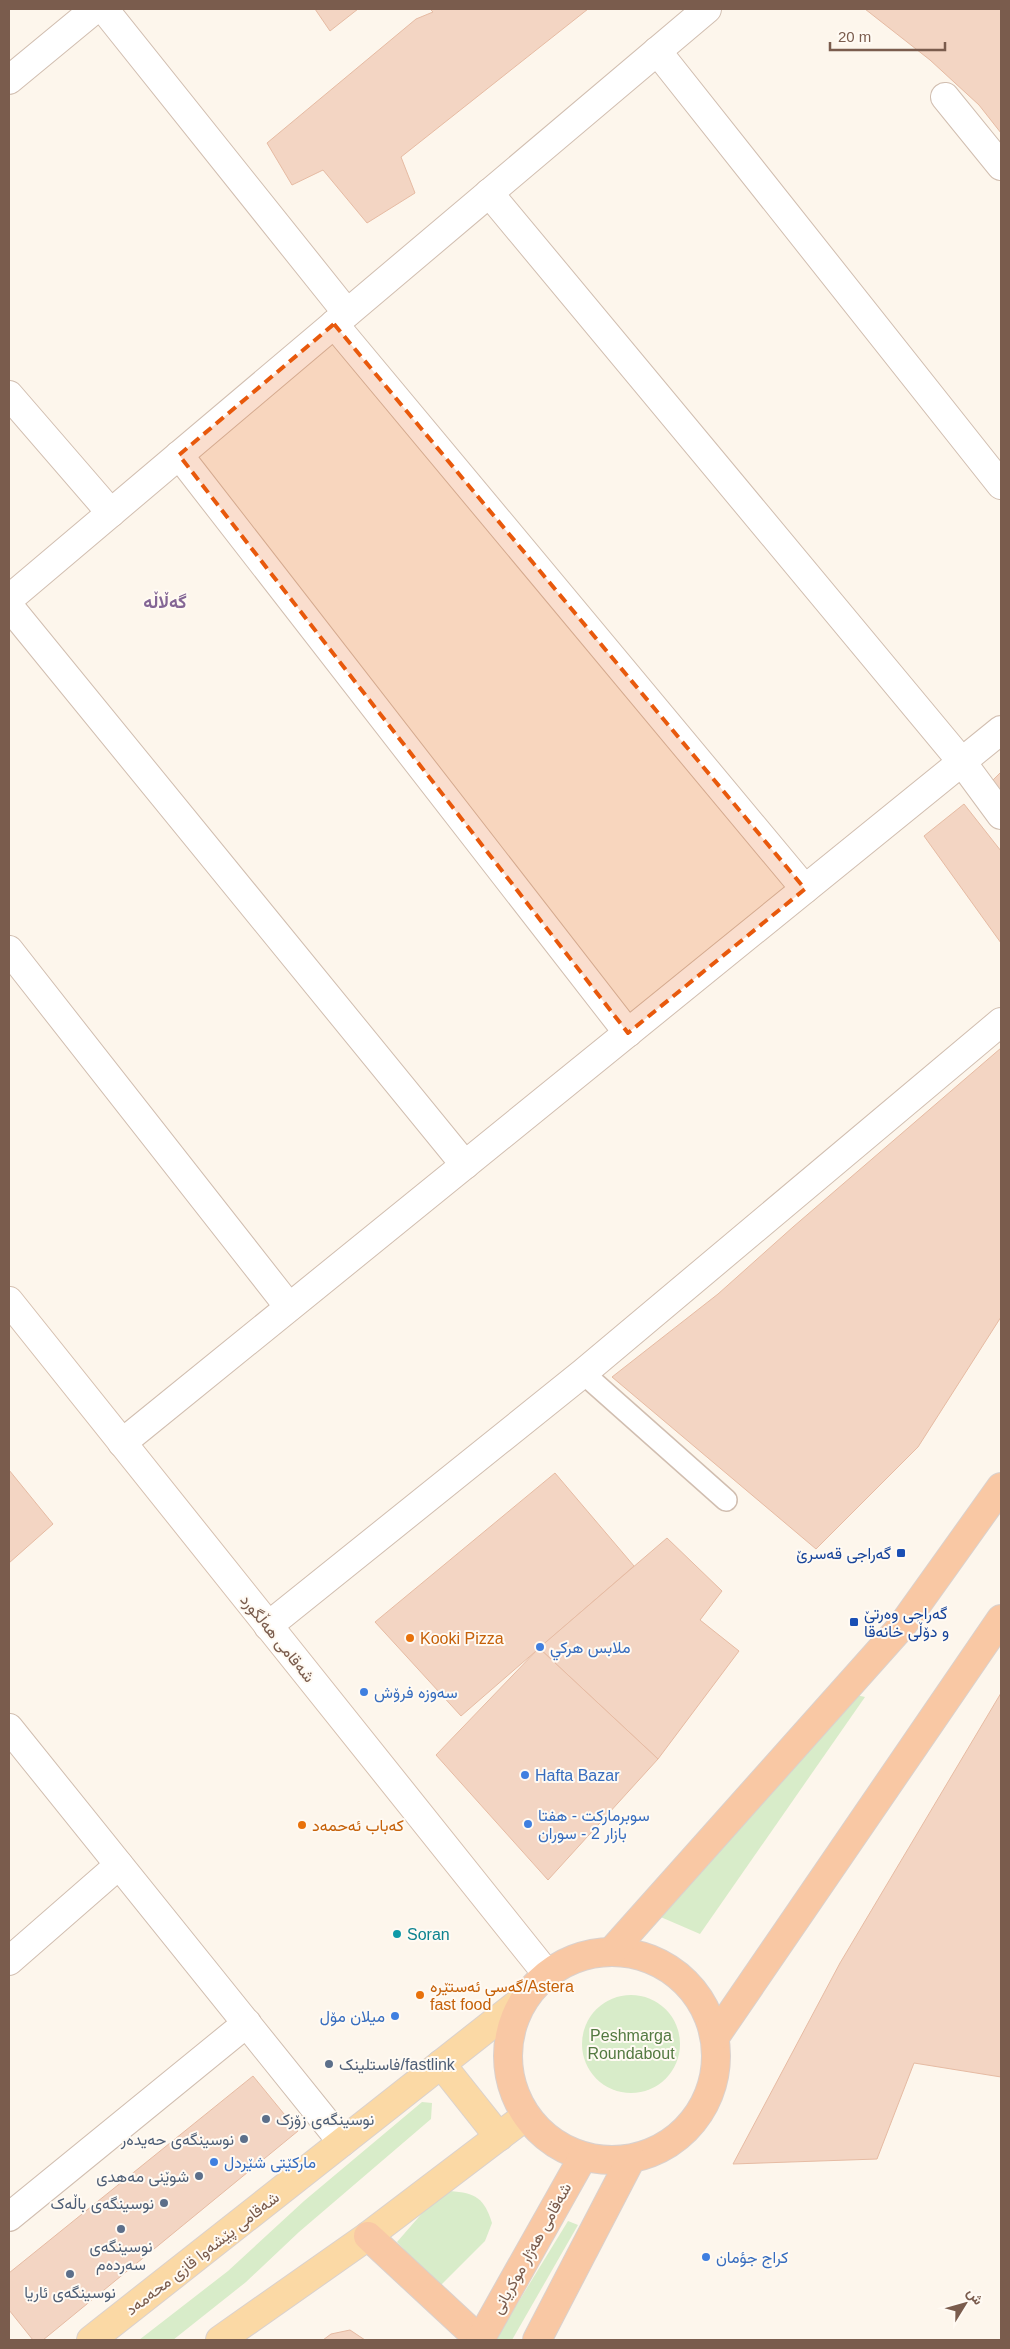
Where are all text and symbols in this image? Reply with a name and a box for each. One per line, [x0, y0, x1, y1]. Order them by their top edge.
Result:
scale bar [830, 20, 945, 52]
text: 20 m [838, 28, 871, 45]
district label: گەڵاڵە [143, 591, 187, 612]
place label: گەراجی قەسرێ [796, 1545, 891, 1564]
marker: گەراجی قەسرێ [895, 1547, 907, 1559]
street label: شەقامی ھەڵگورد [236, 1591, 319, 1687]
place label: گەراجی وەرتێ و دۆڵی خانەقا [864, 1605, 949, 1642]
marker: گەراجی وەرتێ و دۆڵی خانەقا [848, 1616, 860, 1628]
place label: Kooki Pizza [420, 1630, 504, 1647]
marker: Kooki Pizza [404, 1632, 416, 1644]
place label: ملابس هركي [550, 1639, 630, 1661]
marker: ملابس هركي [534, 1641, 546, 1653]
place label: سەوزە فرۆش [374, 1684, 458, 1703]
marker: سەوزە فرۆش [358, 1686, 370, 1698]
place label: Hafta Bazar [535, 1767, 620, 1784]
marker: Hafta Bazar [519, 1769, 531, 1781]
place label: سوبرماركت - هفتا بازار 2 - سوران [538, 1807, 650, 1844]
place label: کەباب ئەحمەد [312, 1817, 404, 1835]
marker: سوبرماركت - هفتا بازار 2 - سوران [522, 1818, 534, 1830]
marker: کەباب ئەحمەد [296, 1819, 308, 1831]
place label: Soran [407, 1926, 450, 1943]
marker: Soran [391, 1928, 403, 1940]
place label: گەسی ئەستێرە/Astera fast food [430, 1978, 574, 2013]
marker: گەسی ئەستێرە/Astera fast food [414, 1989, 426, 2001]
place label: میلان مۆل [320, 2008, 385, 2027]
marker: میلان مۆل [389, 2010, 401, 2022]
park label: Peshmarga Roundabout [587, 2027, 675, 2062]
place label: فاستلینک/fastlink [339, 2056, 456, 2074]
marker: فاستلینک/fastlink [323, 2058, 335, 2070]
place label: نوسینگەی زۆزک [276, 2111, 374, 2130]
marker: نوسینگەی زۆزک [260, 2113, 272, 2125]
place label: نوسینگەی حەیدەر [120, 2131, 234, 2150]
marker: نوسینگەی حەیدەر [238, 2133, 250, 2145]
place label: مارکێتی شێردل [224, 2154, 316, 2173]
marker: مارکێتی شێردل [208, 2156, 220, 2168]
place label: شوێنی مەهدی [96, 2168, 189, 2187]
marker: شوێنی مەهدی [193, 2170, 205, 2182]
street label: شەقامی ھەژار موکریانی [488, 2180, 576, 2318]
street label: شەقامی پێشەوا قازی محەمەد [122, 2188, 284, 2321]
place label: نوسینگەی باڵەک [50, 2194, 154, 2214]
marker: نوسینگەی باڵەک [158, 2197, 170, 2209]
marker: نوسینگەی سەردەم [115, 2223, 127, 2235]
place label: نوسینگەی سەردەم [89, 2238, 153, 2275]
place label: كراج جؤمان [716, 2249, 788, 2269]
marker: كراج جؤمان [700, 2251, 712, 2263]
marker: نوسینگەی ئاریا [64, 2268, 76, 2280]
north arrow [940, 2279, 990, 2329]
place label: نوسینگەی ئاریا [24, 2284, 116, 2303]
text: ش [963, 2285, 987, 2308]

